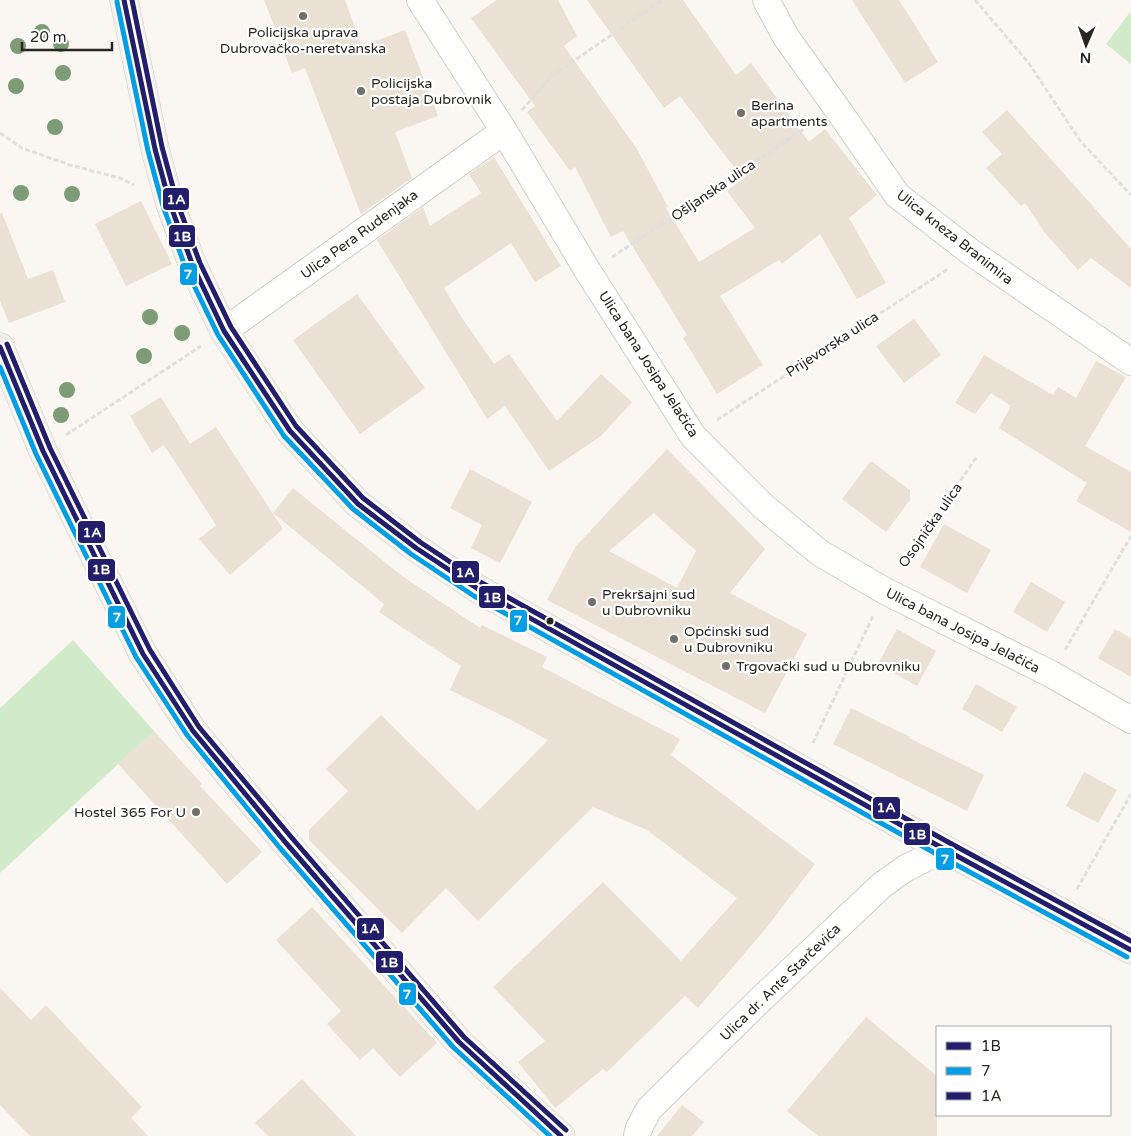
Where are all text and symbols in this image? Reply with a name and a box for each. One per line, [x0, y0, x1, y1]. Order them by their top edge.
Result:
marker: Policijska uprava Dubrovačko-neretvanska [297, 10, 309, 22]
scale bar [22, 20, 112, 52]
north arrow [1061, 20, 1111, 70]
place label: Policijska uprava Dubrovačko-neretvanska [220, 24, 386, 57]
text: 20 m [30, 28, 67, 46]
text: N [1080, 49, 1091, 66]
place label: Policijska postaja Dubrovnik [371, 75, 492, 108]
marker: Policijska postaja Dubrovnik [355, 85, 367, 97]
place label: Berina apartments [751, 97, 828, 130]
marker: Berina apartments [735, 107, 747, 119]
street label: Ošljanska ulica [668, 156, 759, 225]
street label: Ulica Pera Rudenjaka [297, 186, 421, 283]
line badge: 1A [162, 187, 190, 211]
street label: Ulica kneza Branimira [893, 187, 1016, 288]
text: 1A [166, 191, 186, 208]
line badge: 1B [168, 224, 196, 248]
text: 1B [173, 228, 192, 245]
line badge: 7 [179, 262, 198, 286]
text: 7 [184, 266, 193, 283]
street label: Ulica bana Josipa Jelačića [595, 288, 702, 441]
street label: Prijevorska ulica [783, 308, 882, 381]
street label: Osojnička ulica [895, 480, 966, 571]
line badge: 1A [77, 520, 106, 544]
text: 1A [82, 524, 102, 541]
line badge: 1B [87, 558, 116, 582]
line badge: 1A [451, 560, 480, 584]
text: 1B [92, 561, 111, 578]
text: 1A [455, 564, 475, 581]
street label: Ulica bana Josipa Jelačića [883, 584, 1043, 677]
line badge: 1B [478, 585, 506, 609]
place label: Prekršajni sud u Dubrovniku [602, 586, 695, 619]
text: 1B [483, 589, 502, 606]
marker: Prekršajni sud u Dubrovniku [586, 596, 598, 608]
line badge: 7 [107, 605, 126, 629]
text: 7 [113, 609, 122, 626]
line badge: 7 [509, 609, 528, 633]
text: 7 [514, 612, 523, 629]
unlabelled marker [545, 616, 555, 626]
place label: Općinski sud u Dubrovniku [684, 623, 773, 656]
marker: Općinski sud u Dubrovniku [668, 633, 680, 645]
place label: Trgovački sud u Dubrovniku [736, 658, 920, 675]
marker: Trgovački sud u Dubrovniku [720, 660, 732, 672]
line badge: 1A [872, 796, 901, 820]
text: 1A [876, 799, 896, 816]
place label: Hostel 365 For U [74, 804, 186, 821]
marker: Hostel 365 For U [190, 806, 202, 818]
line badge: 1B [903, 822, 931, 846]
text: 1B [908, 826, 927, 843]
line badge: 7 [935, 847, 955, 871]
text: 7 [941, 851, 950, 868]
line badge: 1A [356, 917, 385, 941]
text: 1A [360, 920, 380, 937]
street label: Ulica dr. Ante Starčevića [716, 920, 844, 1044]
line badge: 1B [375, 950, 404, 974]
text: 1B [380, 954, 399, 971]
line badge: 7 [398, 982, 417, 1006]
text: 7 [403, 986, 412, 1003]
legend [936, 1026, 1111, 1116]
text: 1B [981, 1037, 1001, 1055]
text: 7 [981, 1062, 990, 1080]
text: 1A [981, 1087, 1002, 1105]

